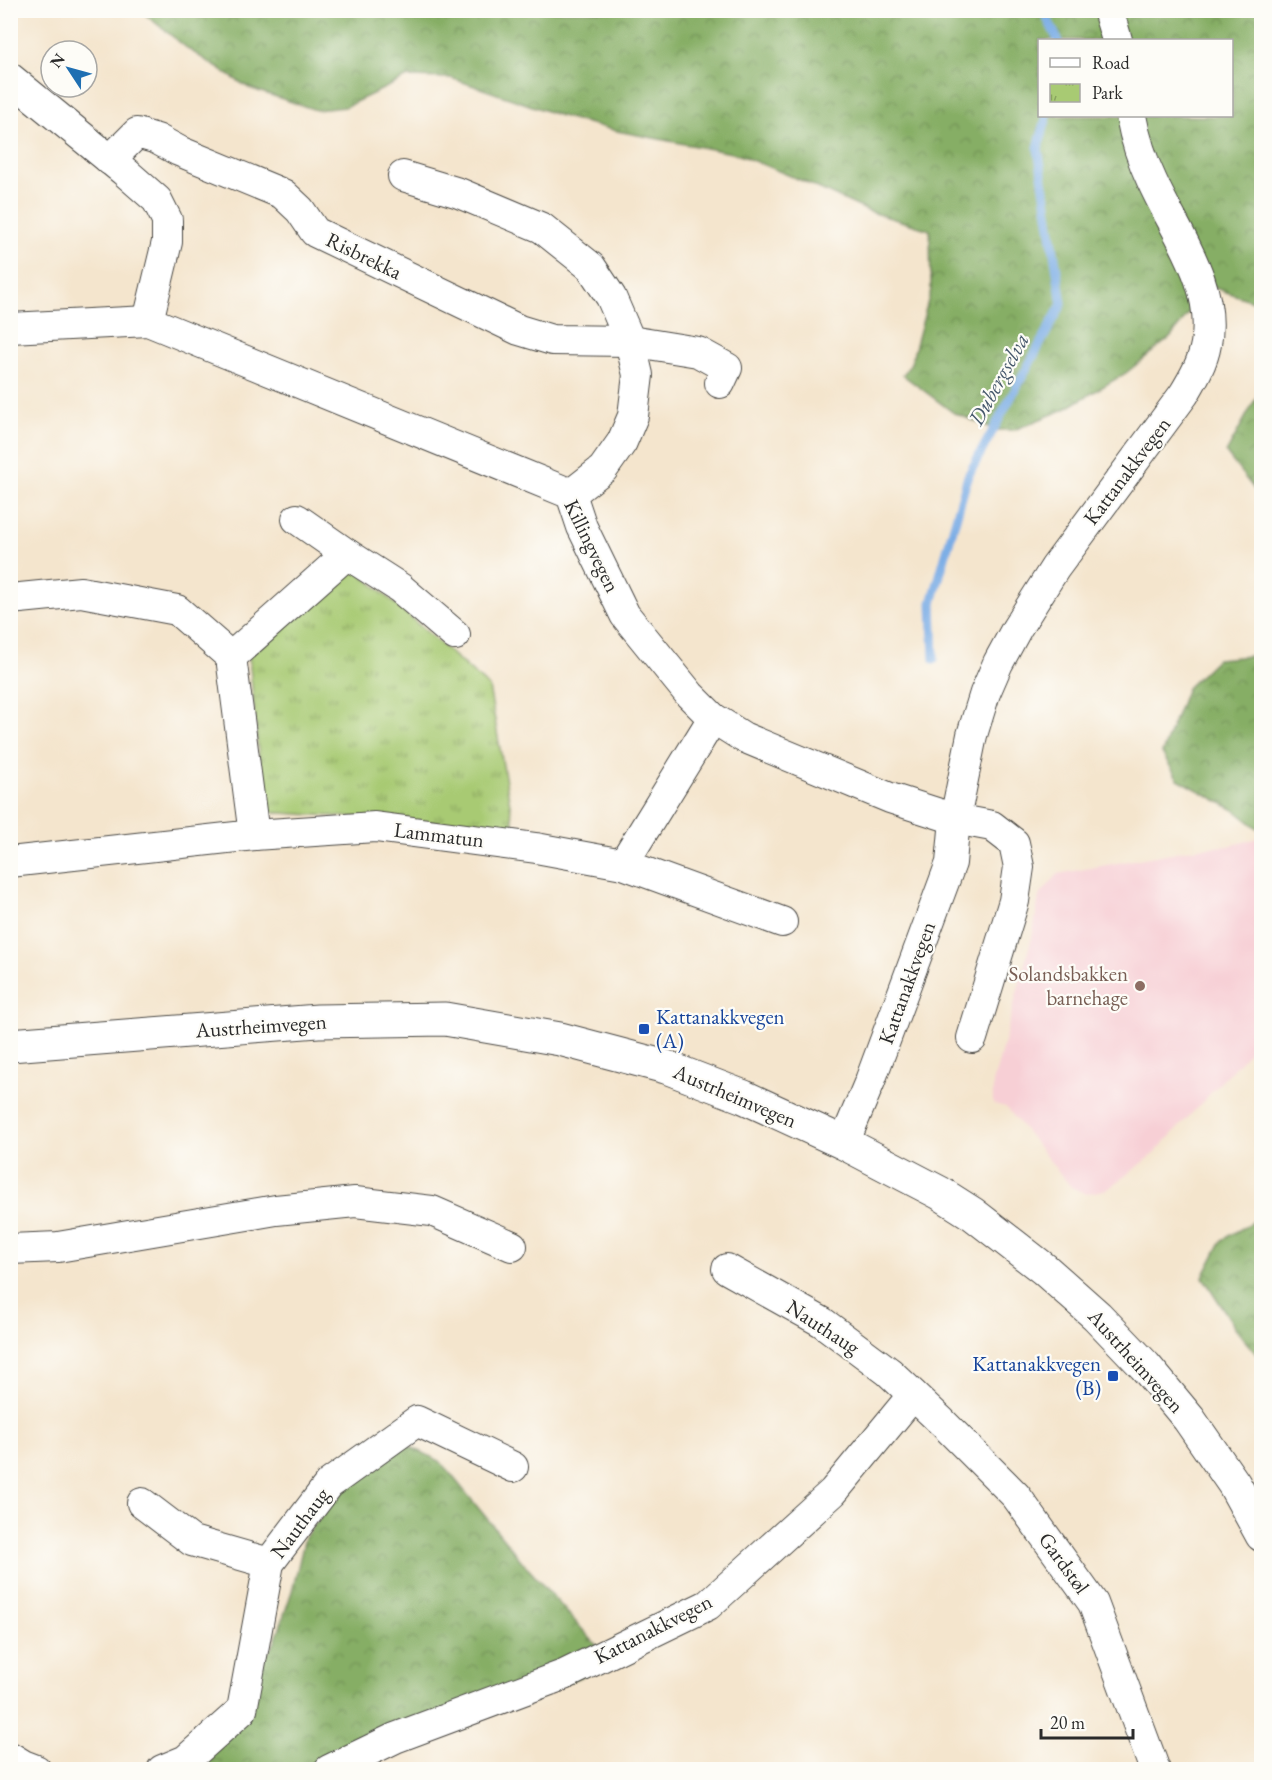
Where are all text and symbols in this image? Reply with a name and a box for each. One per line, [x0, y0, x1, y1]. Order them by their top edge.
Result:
north arrow [39, 39, 99, 99]
legend [1038, 39, 1233, 117]
text: N [45, 49, 70, 72]
text: Road [1092, 51, 1131, 74]
text: Park [1092, 81, 1123, 104]
street label: Risbrekka [322, 226, 407, 286]
water label: Dubergselva [961, 328, 1036, 431]
street label: Kattanakkvegen [1077, 411, 1176, 530]
street label: Killingvegen [558, 495, 627, 597]
street label: Lammatun [393, 816, 486, 853]
street label: Kattanakkvegen [872, 918, 941, 1048]
place label: Solandsbakken barnehage [1008, 960, 1128, 1011]
marker: Solandsbakken barnehage [1133, 979, 1147, 993]
place label: Kattanakkvegen (A) [656, 1003, 785, 1054]
street label: Austrheimvegen [194, 1007, 327, 1044]
marker: Kattanakkvegen (A) [637, 1022, 651, 1036]
street label: Austrheimvegen [669, 1057, 801, 1134]
street label: Nauthaug [782, 1293, 866, 1361]
street label: Austrheimvegen [1082, 1302, 1190, 1418]
place label: Kattanakkvegen (B) [972, 1350, 1101, 1401]
marker: Kattanakkvegen (B) [1106, 1369, 1120, 1383]
street label: Nauthaug [264, 1481, 336, 1564]
street label: Gardstøl [1033, 1527, 1096, 1599]
street label: Kattanakkvegen [589, 1587, 716, 1670]
scale bar [1041, 1702, 1132, 1740]
text: 20 m [1050, 1711, 1085, 1734]

